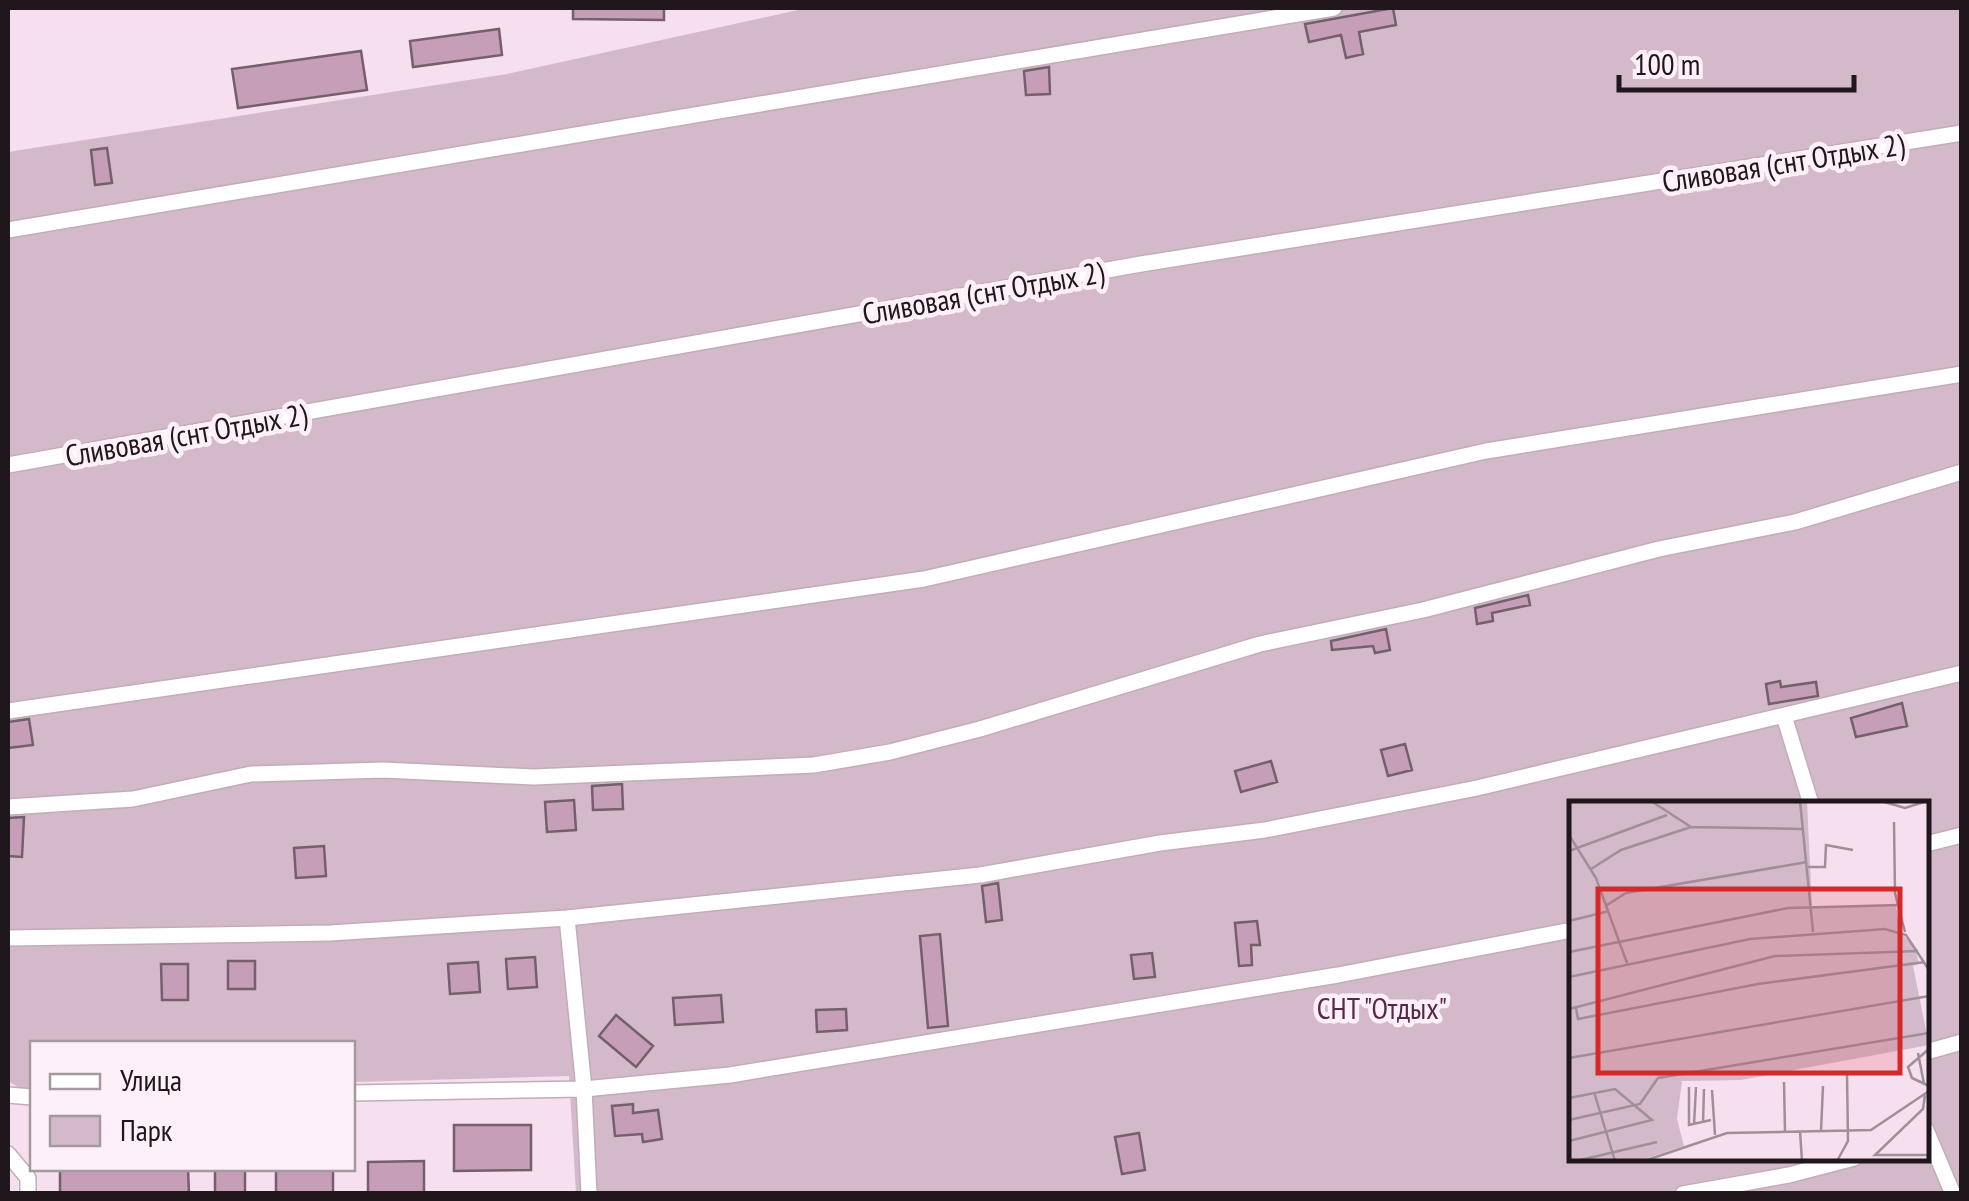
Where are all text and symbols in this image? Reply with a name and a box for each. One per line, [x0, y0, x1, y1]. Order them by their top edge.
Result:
scale bar [1619, 30, 1854, 92]
text: 100 m [1634, 44, 1700, 83]
street label: Сливовая (снт Отдых 2) [1659, 124, 1907, 200]
street label: Сливовая (снт Отдых 2) [859, 252, 1107, 332]
street label: Сливовая (снт Отдых 2) [62, 394, 310, 474]
inset map [1569, 801, 1929, 1161]
park label: СНТ "Отдых" [1317, 988, 1447, 1027]
legend [30, 1041, 355, 1171]
text: Улица [120, 1060, 182, 1099]
text: Парк [120, 1110, 173, 1149]

